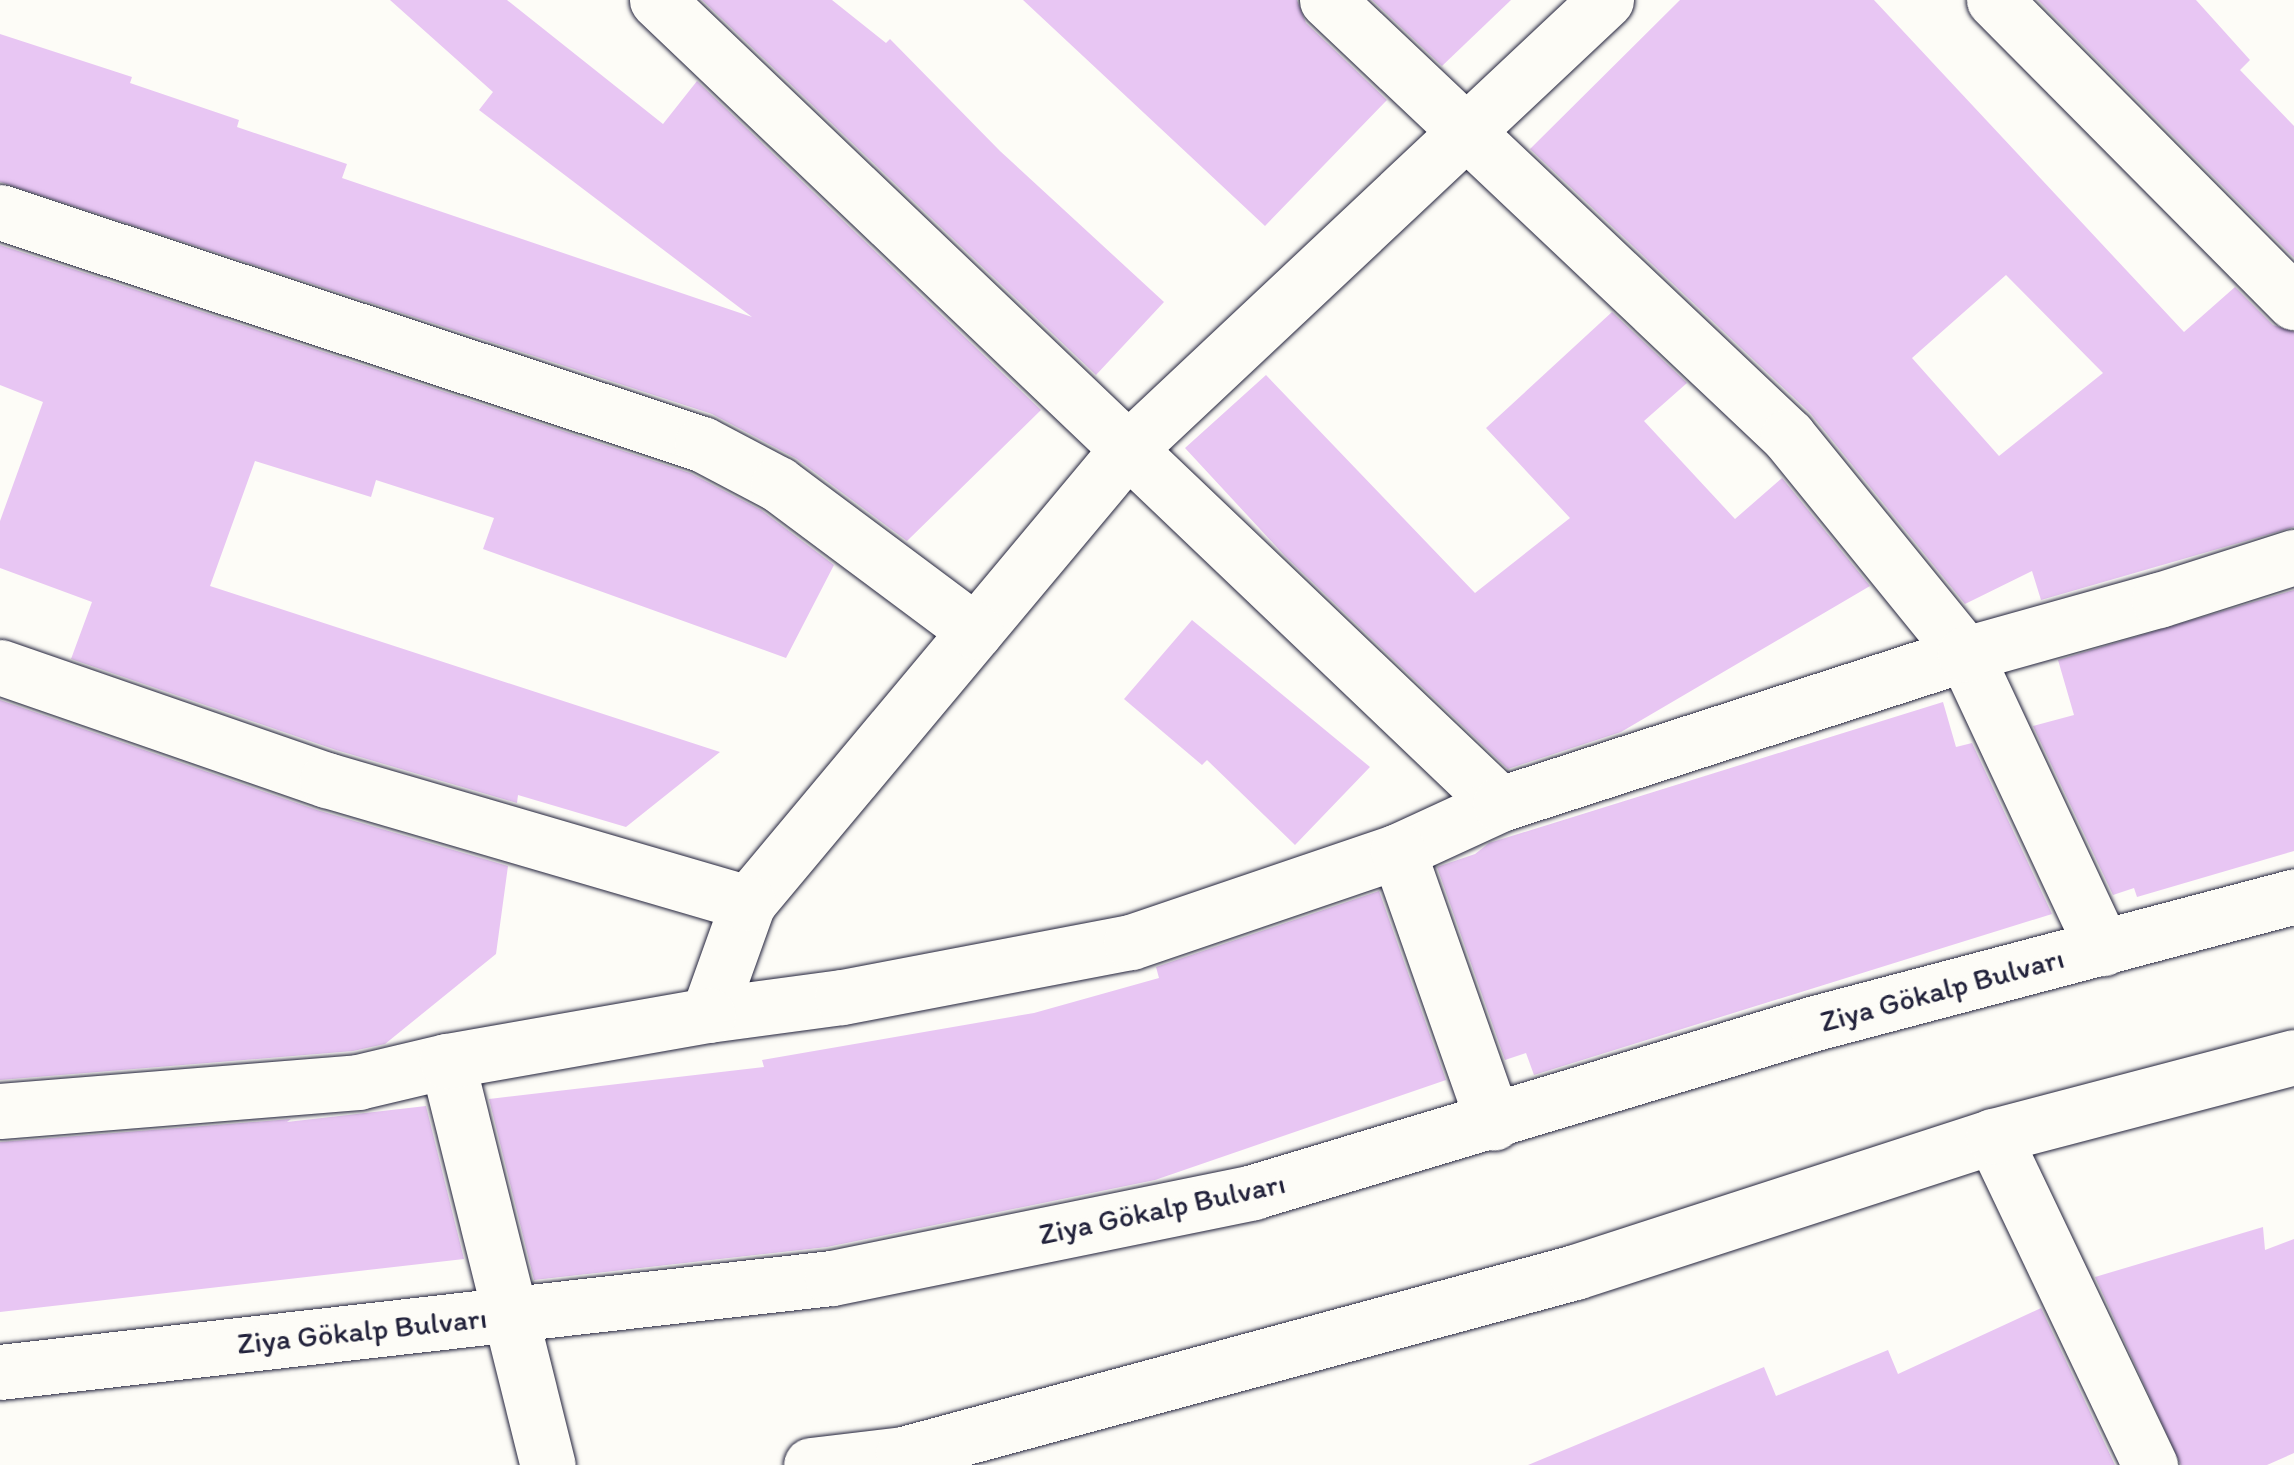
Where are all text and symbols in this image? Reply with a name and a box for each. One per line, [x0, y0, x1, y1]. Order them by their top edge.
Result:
street label: Ziya Gökalp Bulvarı [1816, 940, 2068, 1040]
street label: Ziya Gökalp Bulvarı [1035, 1165, 1289, 1253]
street label: Ziya Gökalp Bulvarı [235, 1300, 489, 1362]

